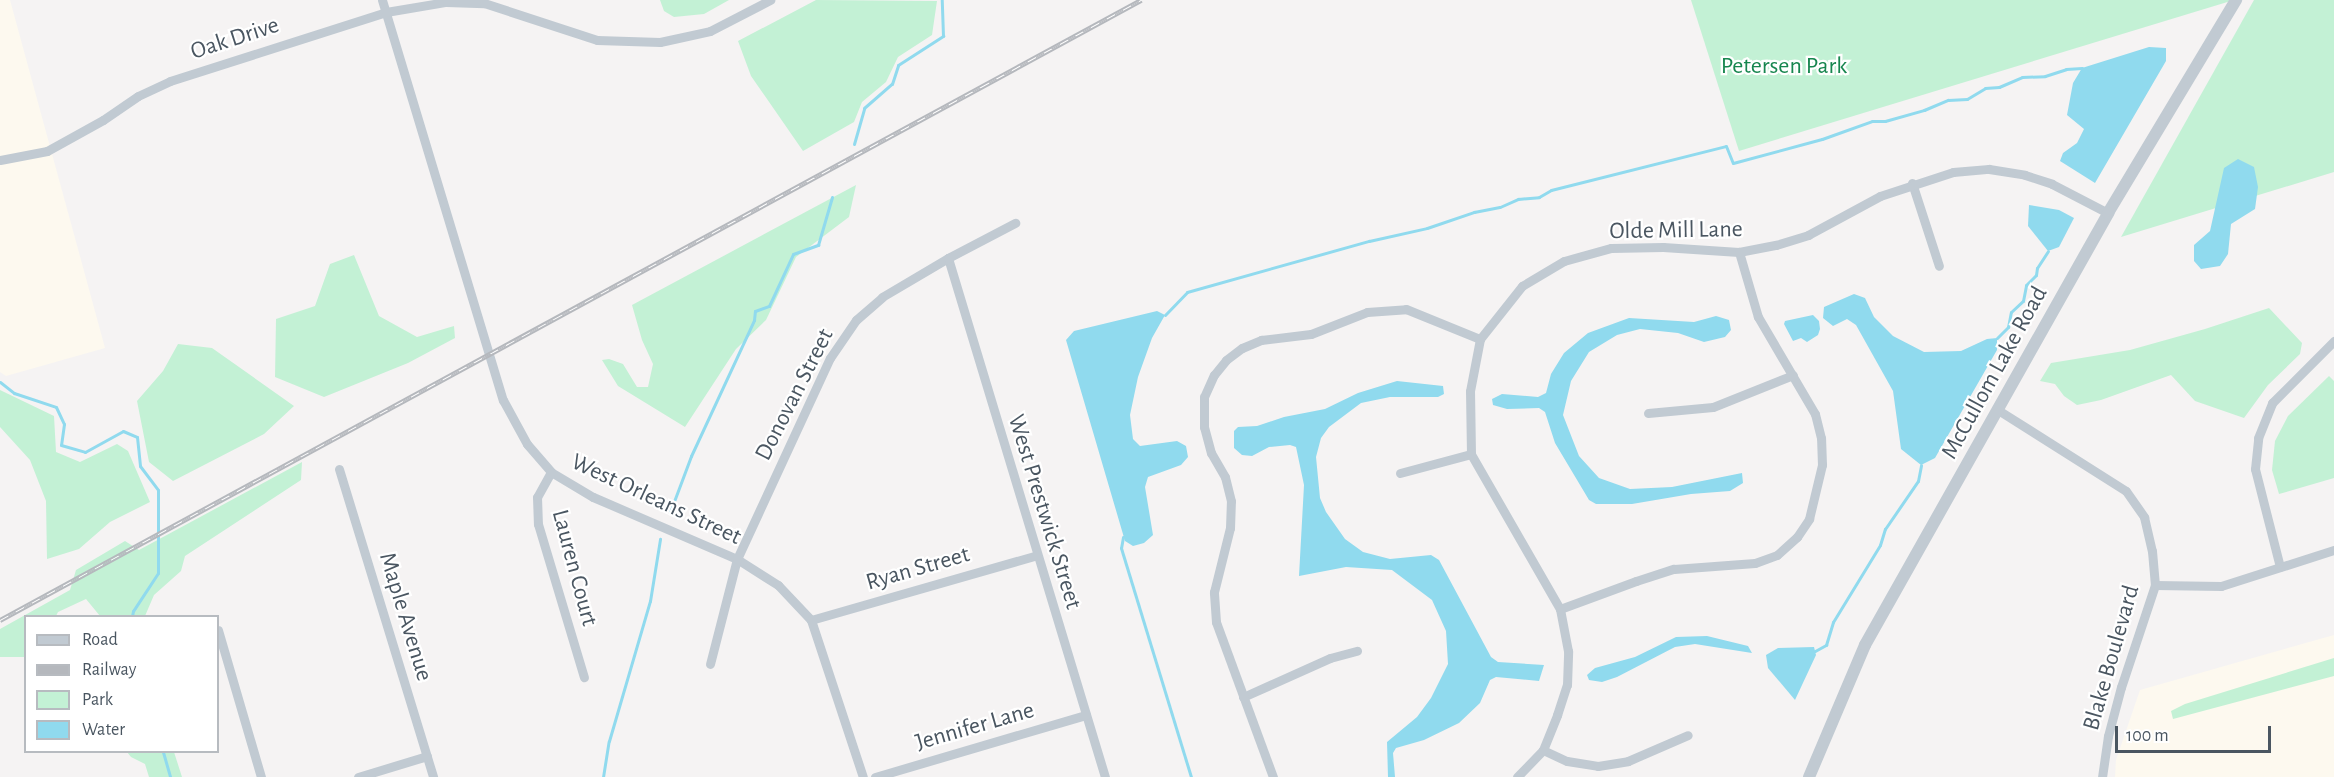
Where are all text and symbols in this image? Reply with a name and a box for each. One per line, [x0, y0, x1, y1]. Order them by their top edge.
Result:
street label: Oak Drive [187, 11, 283, 67]
park label: Petersen Park [1721, 53, 1847, 81]
street label: Olde Mill Lane [1609, 215, 1743, 247]
street label: McCullom Lake Road [1936, 282, 2054, 464]
street label: Donovan Street [749, 324, 841, 466]
street label: West Prestwick Street [1001, 411, 1087, 613]
street label: West Orleans Street [566, 448, 746, 552]
street label: Lauren Court [545, 507, 603, 629]
street label: Ryan Street [863, 540, 973, 598]
street label: Maple Avenue [372, 549, 438, 685]
street label: Blake Boulevard [2077, 582, 2147, 734]
legend [24, 615, 219, 753]
text: Road [82, 631, 118, 649]
text: Railway [82, 661, 136, 679]
text: Park [82, 691, 113, 709]
street label: Jennifer Lane [912, 696, 1038, 758]
scale bar [2118, 714, 2274, 752]
text: Water [82, 721, 125, 739]
text: 100 m [2126, 727, 2169, 745]

